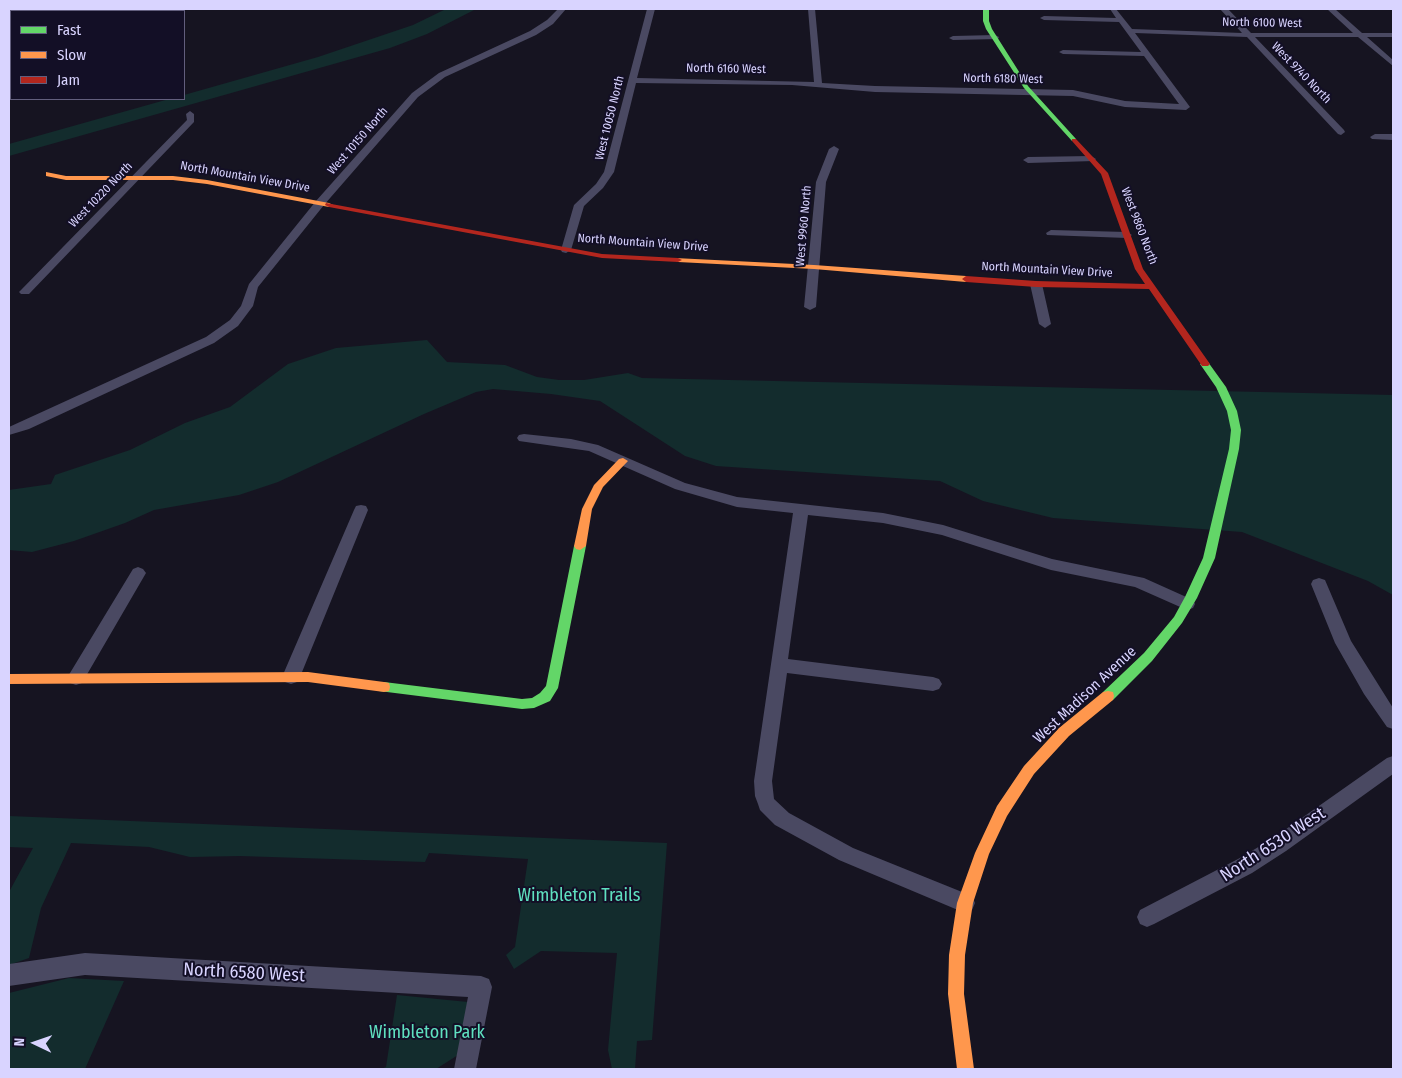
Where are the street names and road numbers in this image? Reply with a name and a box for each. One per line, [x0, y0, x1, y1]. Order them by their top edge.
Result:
street label: North 6100 West [1222, 15, 1302, 31]
street label: West 9740 North [1268, 39, 1334, 107]
street label: North 6160 West [686, 61, 766, 77]
street label: North 6180 West [963, 71, 1043, 87]
street label: West 10050 North [593, 74, 627, 162]
street label: West 10150 North [325, 104, 391, 178]
street label: West 10220 North [66, 159, 136, 231]
street label: North Mountain View Drive [179, 159, 311, 195]
street label: West 9960 North [793, 185, 815, 267]
street label: West 9860 North [1118, 185, 1160, 267]
street label: North Mountain View Drive [577, 231, 709, 255]
street label: North Mountain View Drive [981, 259, 1113, 281]
street label: West Madison Avenue [1030, 643, 1140, 747]
street label: North 6530 West [1216, 803, 1330, 887]
street label: North 6580 West [183, 959, 305, 987]

